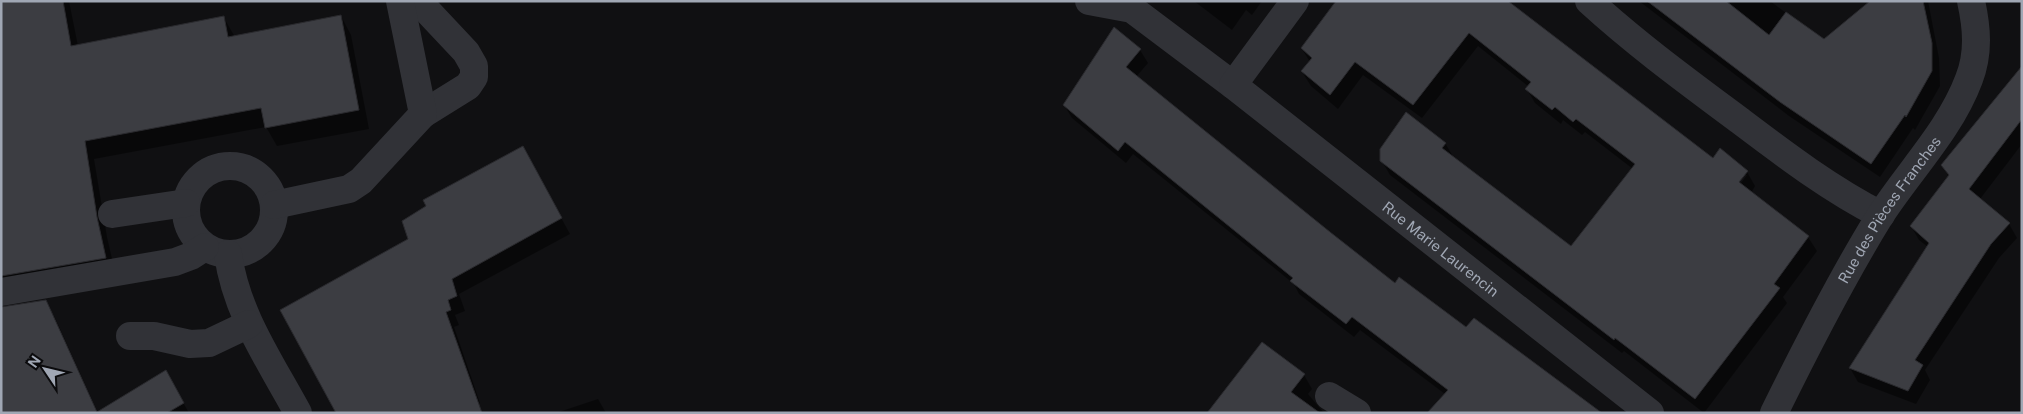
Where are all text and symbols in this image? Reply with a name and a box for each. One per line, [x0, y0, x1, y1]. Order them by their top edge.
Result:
street label: Rue des Pièces Franches [1834, 133, 1944, 286]
street label: Rue Marie Laurencin [1380, 198, 1502, 299]
north arrow [20, 344, 70, 394]
text: N [25, 352, 44, 371]

